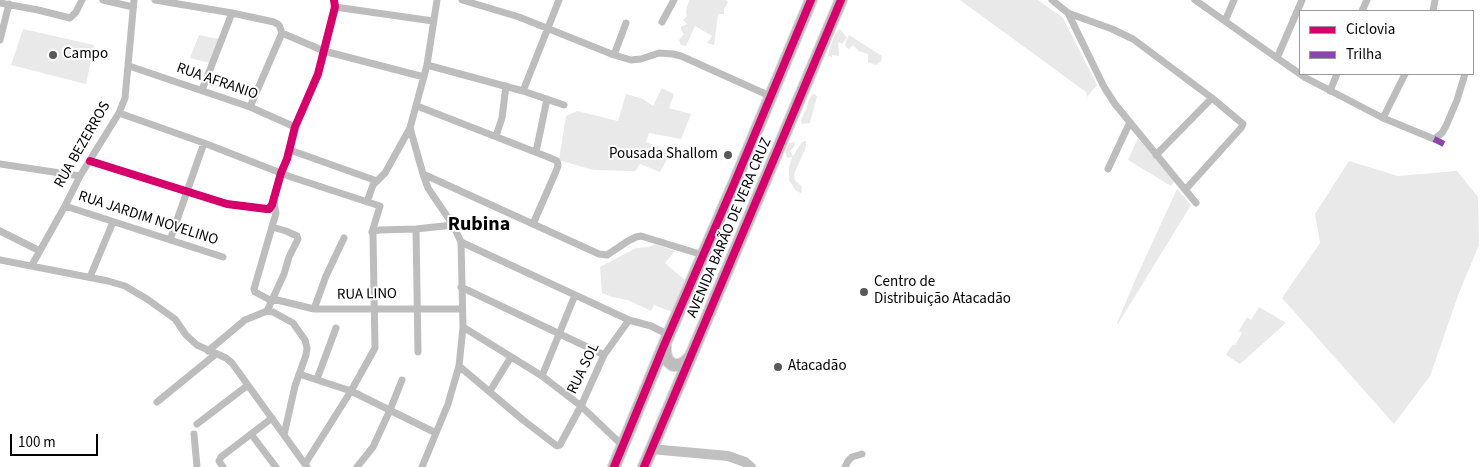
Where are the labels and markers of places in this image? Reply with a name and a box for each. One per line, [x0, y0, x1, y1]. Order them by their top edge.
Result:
place label: Campo [63, 46, 108, 64]
marker: Campo [47, 49, 59, 61]
place label: Pousada Shallom [609, 146, 718, 164]
marker: Pousada Shallom [722, 149, 734, 161]
place label: Centro de Distribuição Atacadão [874, 274, 1011, 309]
marker: Centro de Distribuição Atacadão [858, 286, 870, 298]
place label: Atacadão [788, 358, 847, 376]
marker: Atacadão [772, 361, 784, 373]

